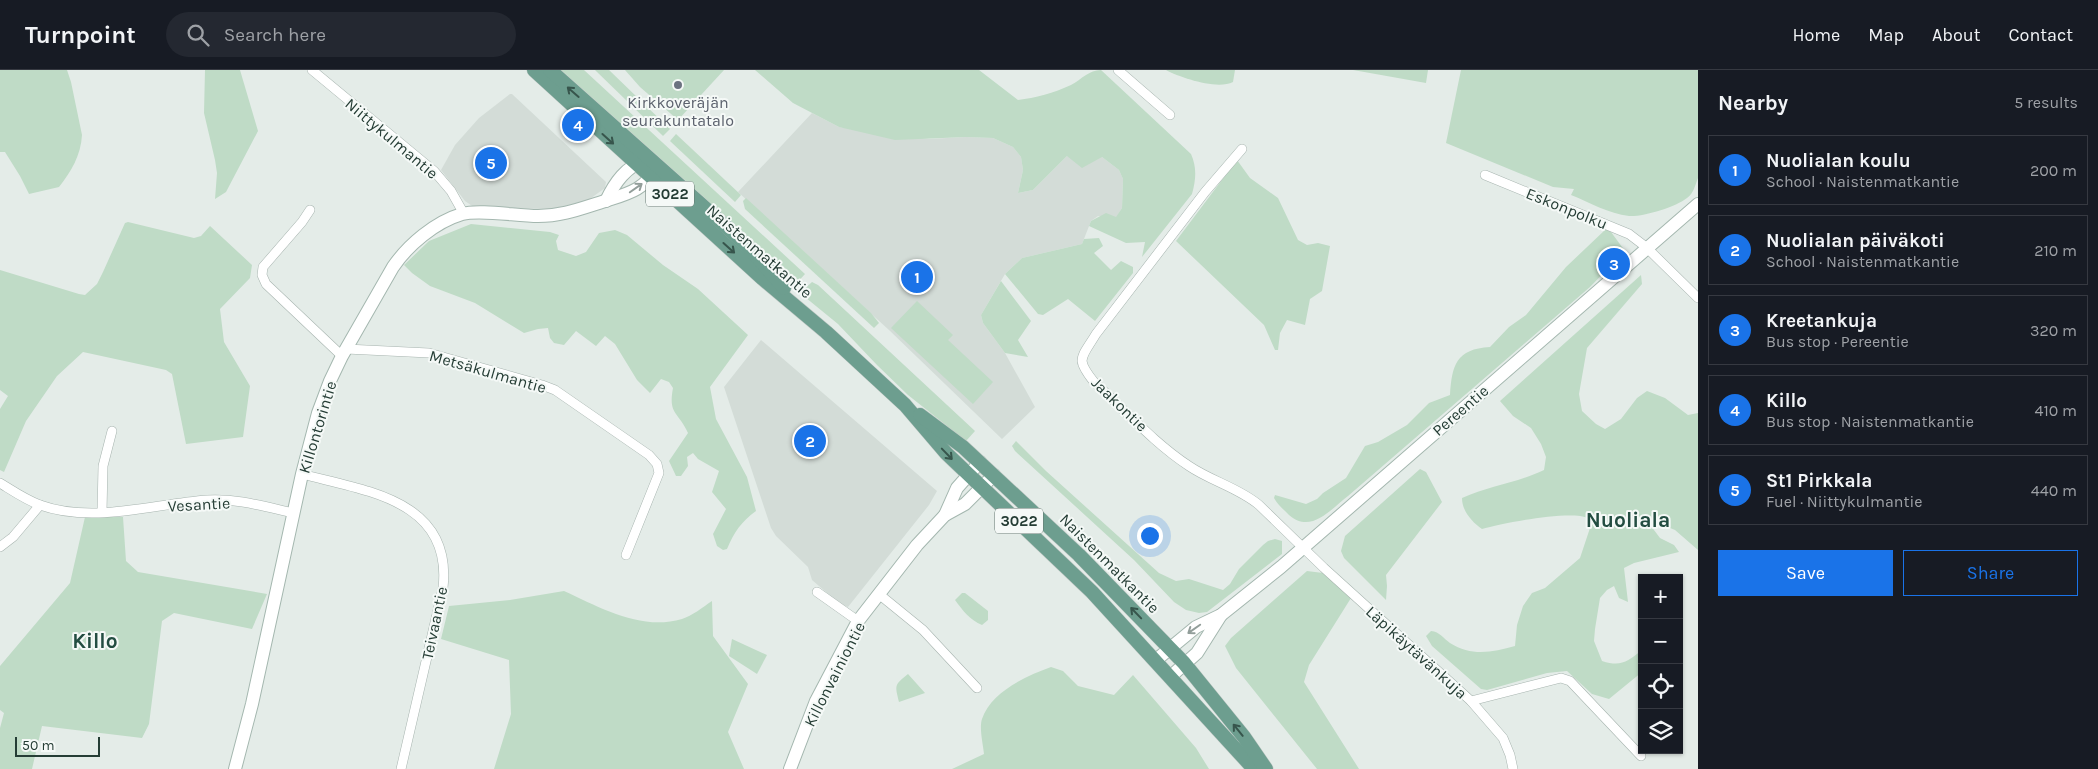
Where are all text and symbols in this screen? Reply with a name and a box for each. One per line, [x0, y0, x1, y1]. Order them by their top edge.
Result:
search box [166, 12, 516, 57]
text: Turnpoint [25, 21, 136, 49]
icon: search [184, 21, 212, 49]
text: Search here [224, 24, 326, 46]
text: Home [1792, 24, 1840, 46]
text: Map [1868, 24, 1904, 46]
text: About [1932, 24, 1981, 46]
text: Contact [2009, 24, 2073, 46]
marker: Kirkkoveräjän seurakuntatalo [672, 79, 684, 91]
one-way arrow [567, 86, 580, 98]
text: Nearby [1718, 91, 1788, 115]
place label: Kirkkoveräjän seurakuntatalo [622, 93, 734, 130]
text: 5 results [2014, 93, 2078, 112]
street label: Niittykulmantie [341, 94, 442, 183]
pin: 4 [562, 106, 594, 144]
one-way arrow [601, 133, 614, 145]
pin: 5 [475, 144, 507, 182]
text: Nuolialan koulu [1766, 150, 1911, 172]
text: 1 [1732, 161, 1738, 180]
text: 200 m [2030, 161, 2077, 180]
text: School · Naistenmatkantie [1766, 172, 1959, 191]
road number: 3022 [646, 182, 694, 206]
one-way arrow [629, 183, 643, 193]
street label: Eskonpolku [1523, 184, 1610, 233]
street label: Naistenmatkantie [703, 201, 816, 302]
text: Nuolialan päiväkoti [1766, 230, 1945, 252]
text: 2 [1730, 241, 1740, 260]
text: 210 m [2034, 241, 2077, 260]
one-way arrow [722, 242, 735, 254]
pin: 3 [1598, 245, 1630, 283]
text: School · Naistenmatkantie [1766, 252, 1959, 271]
pin: 1 [901, 258, 933, 296]
text: Kreetankuja [1766, 310, 1877, 332]
text: 3 [1730, 321, 1740, 340]
text: 320 m [2030, 321, 2077, 340]
text: Bus stop · Pereentie [1766, 332, 1909, 351]
street label: Metsäkulmantie [427, 346, 548, 397]
street label: Jaakontie [1088, 373, 1152, 436]
street label: Killontorintie [294, 379, 341, 476]
street label: Pereentie [1428, 381, 1492, 440]
text: Killo [1766, 390, 1807, 412]
text: 4 [1730, 401, 1740, 420]
text: 410 m [2035, 401, 2077, 420]
text: Bus stop · Naistenmatkantie [1766, 412, 1974, 431]
pin: 2 [794, 422, 826, 460]
one-way arrow [941, 448, 953, 460]
text: St1 Pirkkala [1766, 470, 1872, 492]
text: 5 [1730, 481, 1740, 500]
text: 440 m [2031, 481, 2077, 500]
text: Fuel · Niittykulmantie [1766, 492, 1922, 511]
street label: Vesantie [167, 493, 231, 516]
road number: 3022 [995, 508, 1043, 534]
district label: Nuoliala [1586, 508, 1670, 532]
street label: Naistenmatkantie [1056, 510, 1163, 617]
your location [1137, 523, 1163, 549]
button: Save [1718, 550, 1893, 596]
button: Share [1903, 550, 2078, 596]
map controls [1638, 574, 1683, 754]
button: + [1638, 574, 1683, 619]
street label: Teivaantie [417, 585, 451, 661]
street label: Läpikäytävänkuja [1362, 602, 1471, 703]
one-way arrow [1130, 607, 1142, 620]
street label: Killonvainiontie [800, 619, 869, 730]
button: − [1638, 619, 1683, 664]
one-way arrow [1187, 624, 1201, 634]
district label: Killo [72, 629, 118, 653]
button: locate [1638, 664, 1683, 709]
button: layers [1638, 709, 1683, 754]
one-way arrow [1232, 723, 1243, 736]
scale bar [15, 734, 100, 757]
text: 50 m [22, 737, 55, 754]

